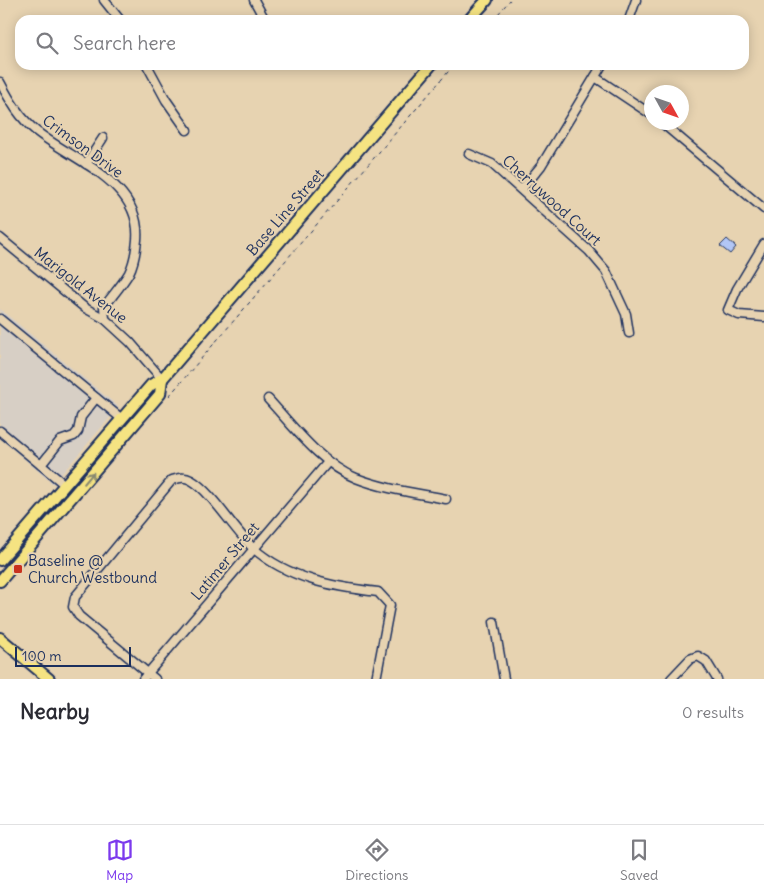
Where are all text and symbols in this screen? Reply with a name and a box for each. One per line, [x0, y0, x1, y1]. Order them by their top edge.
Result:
search box [15, 15, 749, 70]
icon: search [33, 29, 61, 57]
text: Search here [73, 31, 176, 55]
north arrow [644, 85, 689, 130]
street label: Crimson Drive [39, 110, 127, 182]
street label: Cherrywood Court [499, 151, 605, 249]
street label: Base Line Street [242, 165, 328, 259]
street label: Marigold Avenue [31, 243, 131, 327]
one-way arrow [84, 472, 95, 485]
street label: Latimer Street [187, 518, 263, 604]
place label: Baseline @ Church Westbound [28, 551, 157, 587]
marker: Baseline @ Church Westbound [12, 563, 24, 575]
scale bar [15, 644, 131, 667]
text: 100 m [22, 647, 62, 665]
text: Nearby [20, 698, 90, 725]
text: 0 results [682, 702, 744, 722]
tab: Map [106, 836, 134, 884]
tab: Directions [345, 836, 408, 884]
tab: Saved [620, 836, 658, 884]

